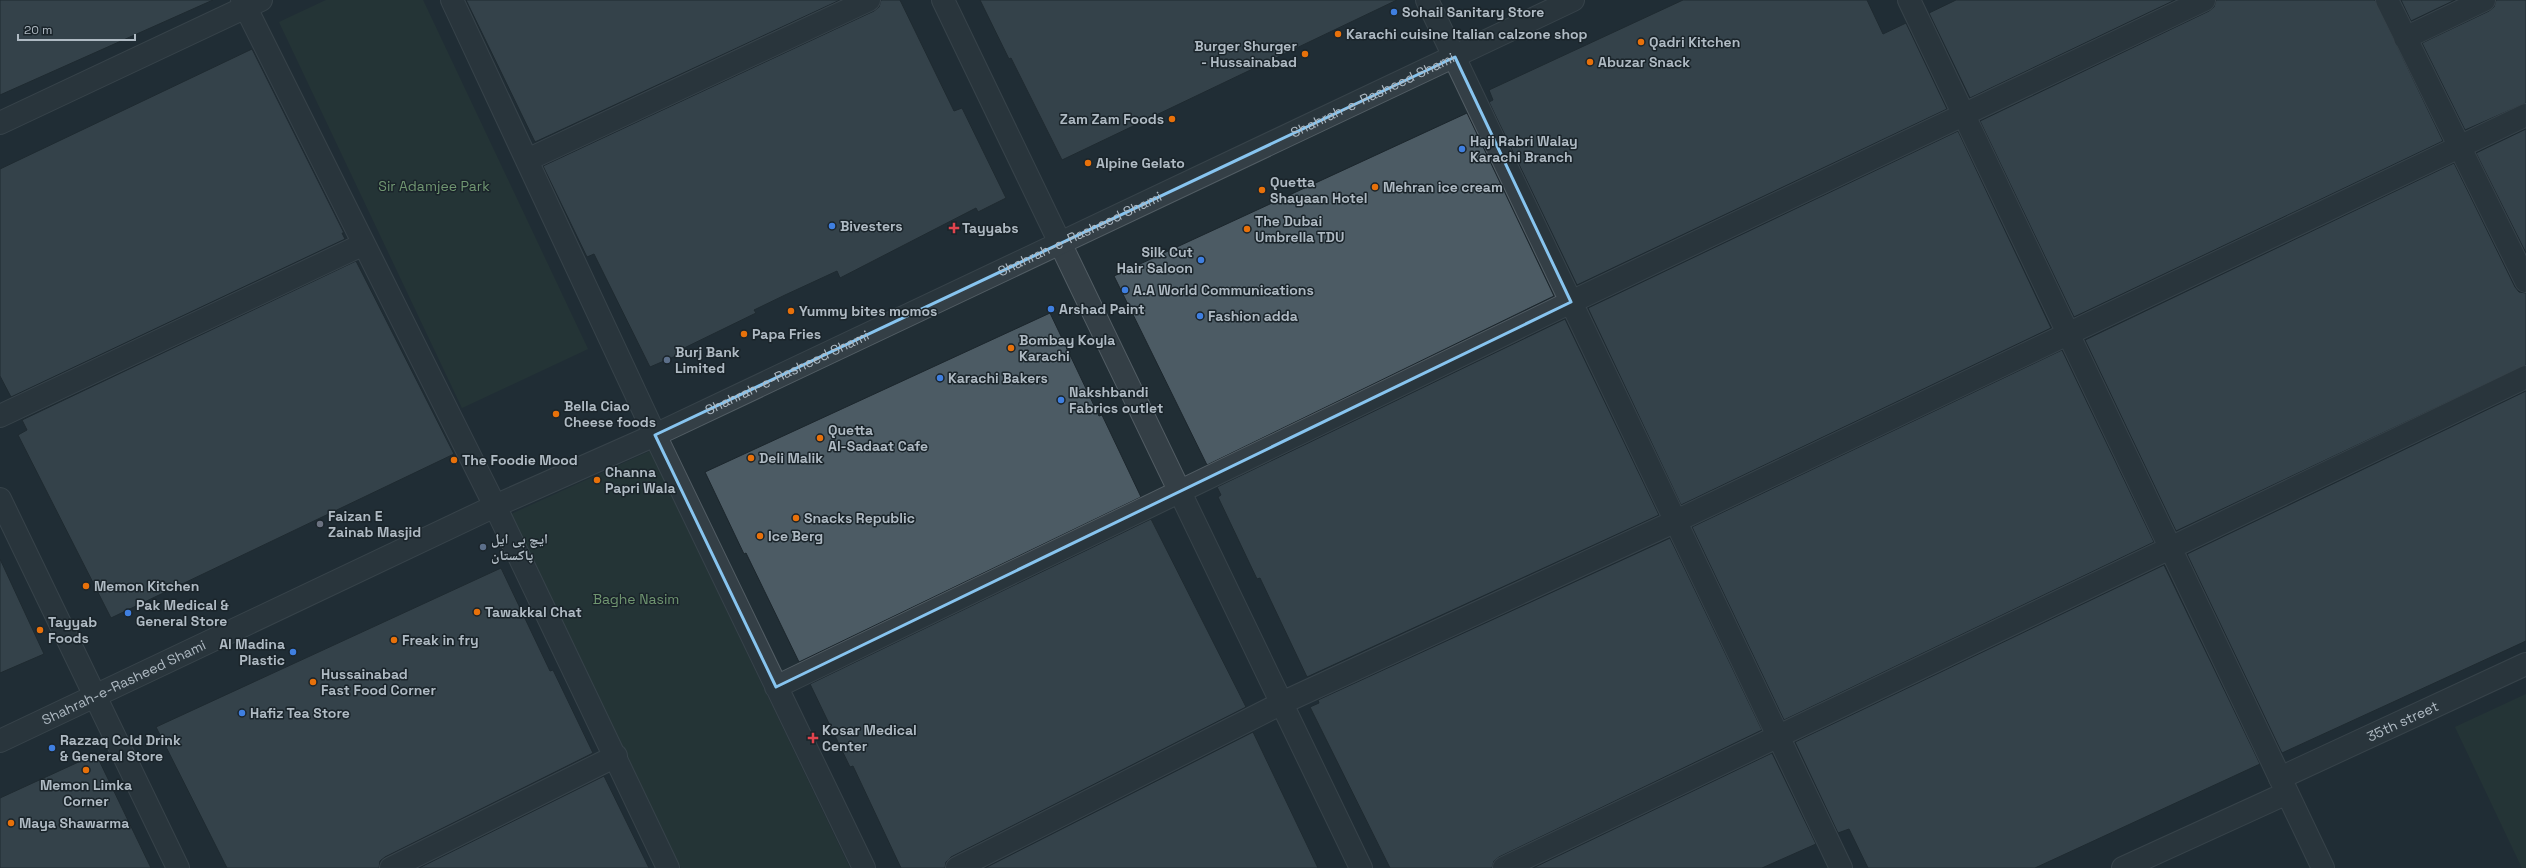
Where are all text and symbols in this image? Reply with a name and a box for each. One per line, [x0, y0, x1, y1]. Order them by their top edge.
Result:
place label: Sohail Sanitary Store [1402, 3, 1544, 21]
marker: Sohail Sanitary Store [1389, 7, 1399, 17]
scale bar [18, 16, 135, 42]
text: 20 m [24, 22, 52, 38]
place label: Karachi cuisine Italian calzone shop [1346, 25, 1588, 43]
marker: Karachi cuisine Italian calzone shop [1333, 29, 1343, 39]
place label: Qadri Kitchen [1649, 33, 1740, 51]
place label: Burger Shurger - Hussainabad [1194, 37, 1297, 71]
marker: Qadri Kitchen [1636, 37, 1646, 47]
street label: Shahrah-e-Rasheed Shami [1288, 48, 1457, 142]
marker: Burger Shurger - Hussainabad [1300, 49, 1310, 59]
place label: Abuzar Snack [1598, 53, 1690, 71]
marker: Abuzar Snack [1585, 57, 1595, 67]
place label: Zam Zam Foods [1060, 110, 1164, 128]
marker: Zam Zam Foods [1167, 114, 1177, 124]
place label: Haji Rabri Walay Karachi Branch [1470, 132, 1578, 166]
marker: Haji Rabri Walay Karachi Branch [1457, 144, 1467, 154]
place label: Alpine Gelato [1096, 154, 1185, 172]
marker: Alpine Gelato [1083, 158, 1093, 168]
place label: Quetta Shayaan Hotel [1270, 173, 1367, 207]
park label: Sir Adamjee Park [378, 177, 490, 195]
place label: Mehran ice cream [1383, 178, 1503, 196]
marker: Mehran ice cream [1370, 182, 1380, 192]
marker: Quetta Shayaan Hotel [1257, 185, 1267, 195]
street label: Shahrah-e-Rasheed Shami [995, 187, 1165, 280]
place label: The Dubai Umbrella TDU [1255, 212, 1344, 246]
place label: Bivesters [840, 217, 903, 235]
place label: Tayyabs [962, 219, 1019, 237]
marker: Bivesters [827, 221, 837, 231]
marker: Tayyabs [949, 223, 959, 233]
marker: The Dubai Umbrella TDU [1242, 224, 1252, 234]
place label: Silk Cut Hair Saloon [1117, 243, 1193, 277]
marker: Silk Cut Hair Saloon [1196, 255, 1206, 265]
place label: A.A World Communications [1133, 281, 1314, 299]
marker: A.A World Communications [1120, 285, 1130, 295]
place label: Arshad Paint [1059, 300, 1145, 318]
place label: Yummy bites momos [799, 302, 937, 320]
marker: Arshad Paint [1046, 304, 1056, 314]
marker: Yummy bites momos [786, 306, 796, 316]
place label: Fashion adda [1208, 307, 1298, 325]
marker: Fashion adda [1195, 311, 1205, 321]
place label: Papa Fries [752, 325, 821, 343]
street label: Shahrah-e-Rasheed Shami [702, 326, 872, 419]
marker: Papa Fries [739, 329, 749, 339]
place label: Bombay Koyla Karachi [1019, 331, 1115, 365]
place label: Burj Bank Limited [675, 343, 740, 377]
marker: Bombay Koyla Karachi [1006, 343, 1016, 353]
marker: Burj Bank Limited [662, 355, 672, 365]
place label: Karachi Bakers [948, 369, 1048, 387]
marker: Karachi Bakers [935, 373, 945, 383]
place label: Nakshbandi Fabrics outlet [1069, 383, 1163, 417]
marker: Nakshbandi Fabrics outlet [1056, 395, 1066, 405]
place label: Bella Ciao Cheese foods [564, 397, 656, 431]
marker: Bella Ciao Cheese foods [551, 409, 561, 419]
place label: Quetta Al-Sadaat Cafe [828, 421, 928, 455]
marker: Quetta Al-Sadaat Cafe [815, 433, 825, 443]
place label: Deli Malik [759, 449, 823, 467]
place label: The Foodie Mood [462, 451, 578, 469]
marker: Deli Malik [746, 453, 756, 463]
marker: The Foodie Mood [449, 455, 459, 465]
place label: Channa Papri Wala [605, 463, 675, 497]
marker: Channa Papri Wala [592, 475, 602, 485]
place label: Faizan E Zainab Masjid [328, 507, 421, 541]
place label: Snacks Republic [804, 509, 915, 527]
marker: Snacks Republic [791, 513, 801, 523]
marker: Faizan E Zainab Masjid [315, 519, 325, 529]
place label: Ice Berg [768, 527, 823, 545]
place label: ایچ بی ایل پاکستان [491, 530, 548, 564]
marker: Ice Berg [755, 531, 765, 541]
marker: ایچ بی ایل پاکستان [478, 542, 488, 552]
place label: Memon Kitchen [94, 577, 199, 595]
marker: Memon Kitchen [81, 581, 91, 591]
park label: Baghe Nasim [593, 590, 679, 608]
place label: Pak Medical & General Store [136, 596, 230, 630]
place label: Tawakkal Chat [485, 603, 582, 621]
marker: Tawakkal Chat [472, 607, 482, 617]
marker: Pak Medical & General Store [123, 608, 133, 618]
place label: Tayyab Foods [48, 613, 97, 647]
marker: Tayyab Foods [35, 625, 45, 635]
place label: Freak in fry [402, 631, 479, 649]
place label: Al Madina Plastic [219, 635, 285, 669]
marker: Freak in fry [389, 635, 399, 645]
street label: Shahrah-e-Rasheed Shami [39, 636, 209, 729]
marker: Al Madina Plastic [288, 647, 298, 657]
place label: Hussainabad Fast Food Corner [321, 665, 436, 699]
marker: Hussainabad Fast Food Corner [308, 677, 318, 687]
street label: 35th street [2364, 697, 2441, 746]
place label: Hafiz Tea Store [250, 704, 350, 722]
marker: Hafiz Tea Store [237, 708, 247, 718]
place label: Kosar Medical Center [822, 721, 917, 755]
place label: Razzaq Cold Drink & General Store [60, 731, 181, 765]
marker: Kosar Medical Center [807, 732, 819, 744]
marker: Razzaq Cold Drink & General Store [47, 743, 57, 753]
marker: Memon Limka Corner [81, 765, 91, 775]
place label: Memon Limka Corner [40, 776, 132, 810]
place label: Maya Shawarma [19, 814, 129, 832]
marker: Maya Shawarma [6, 818, 16, 828]

